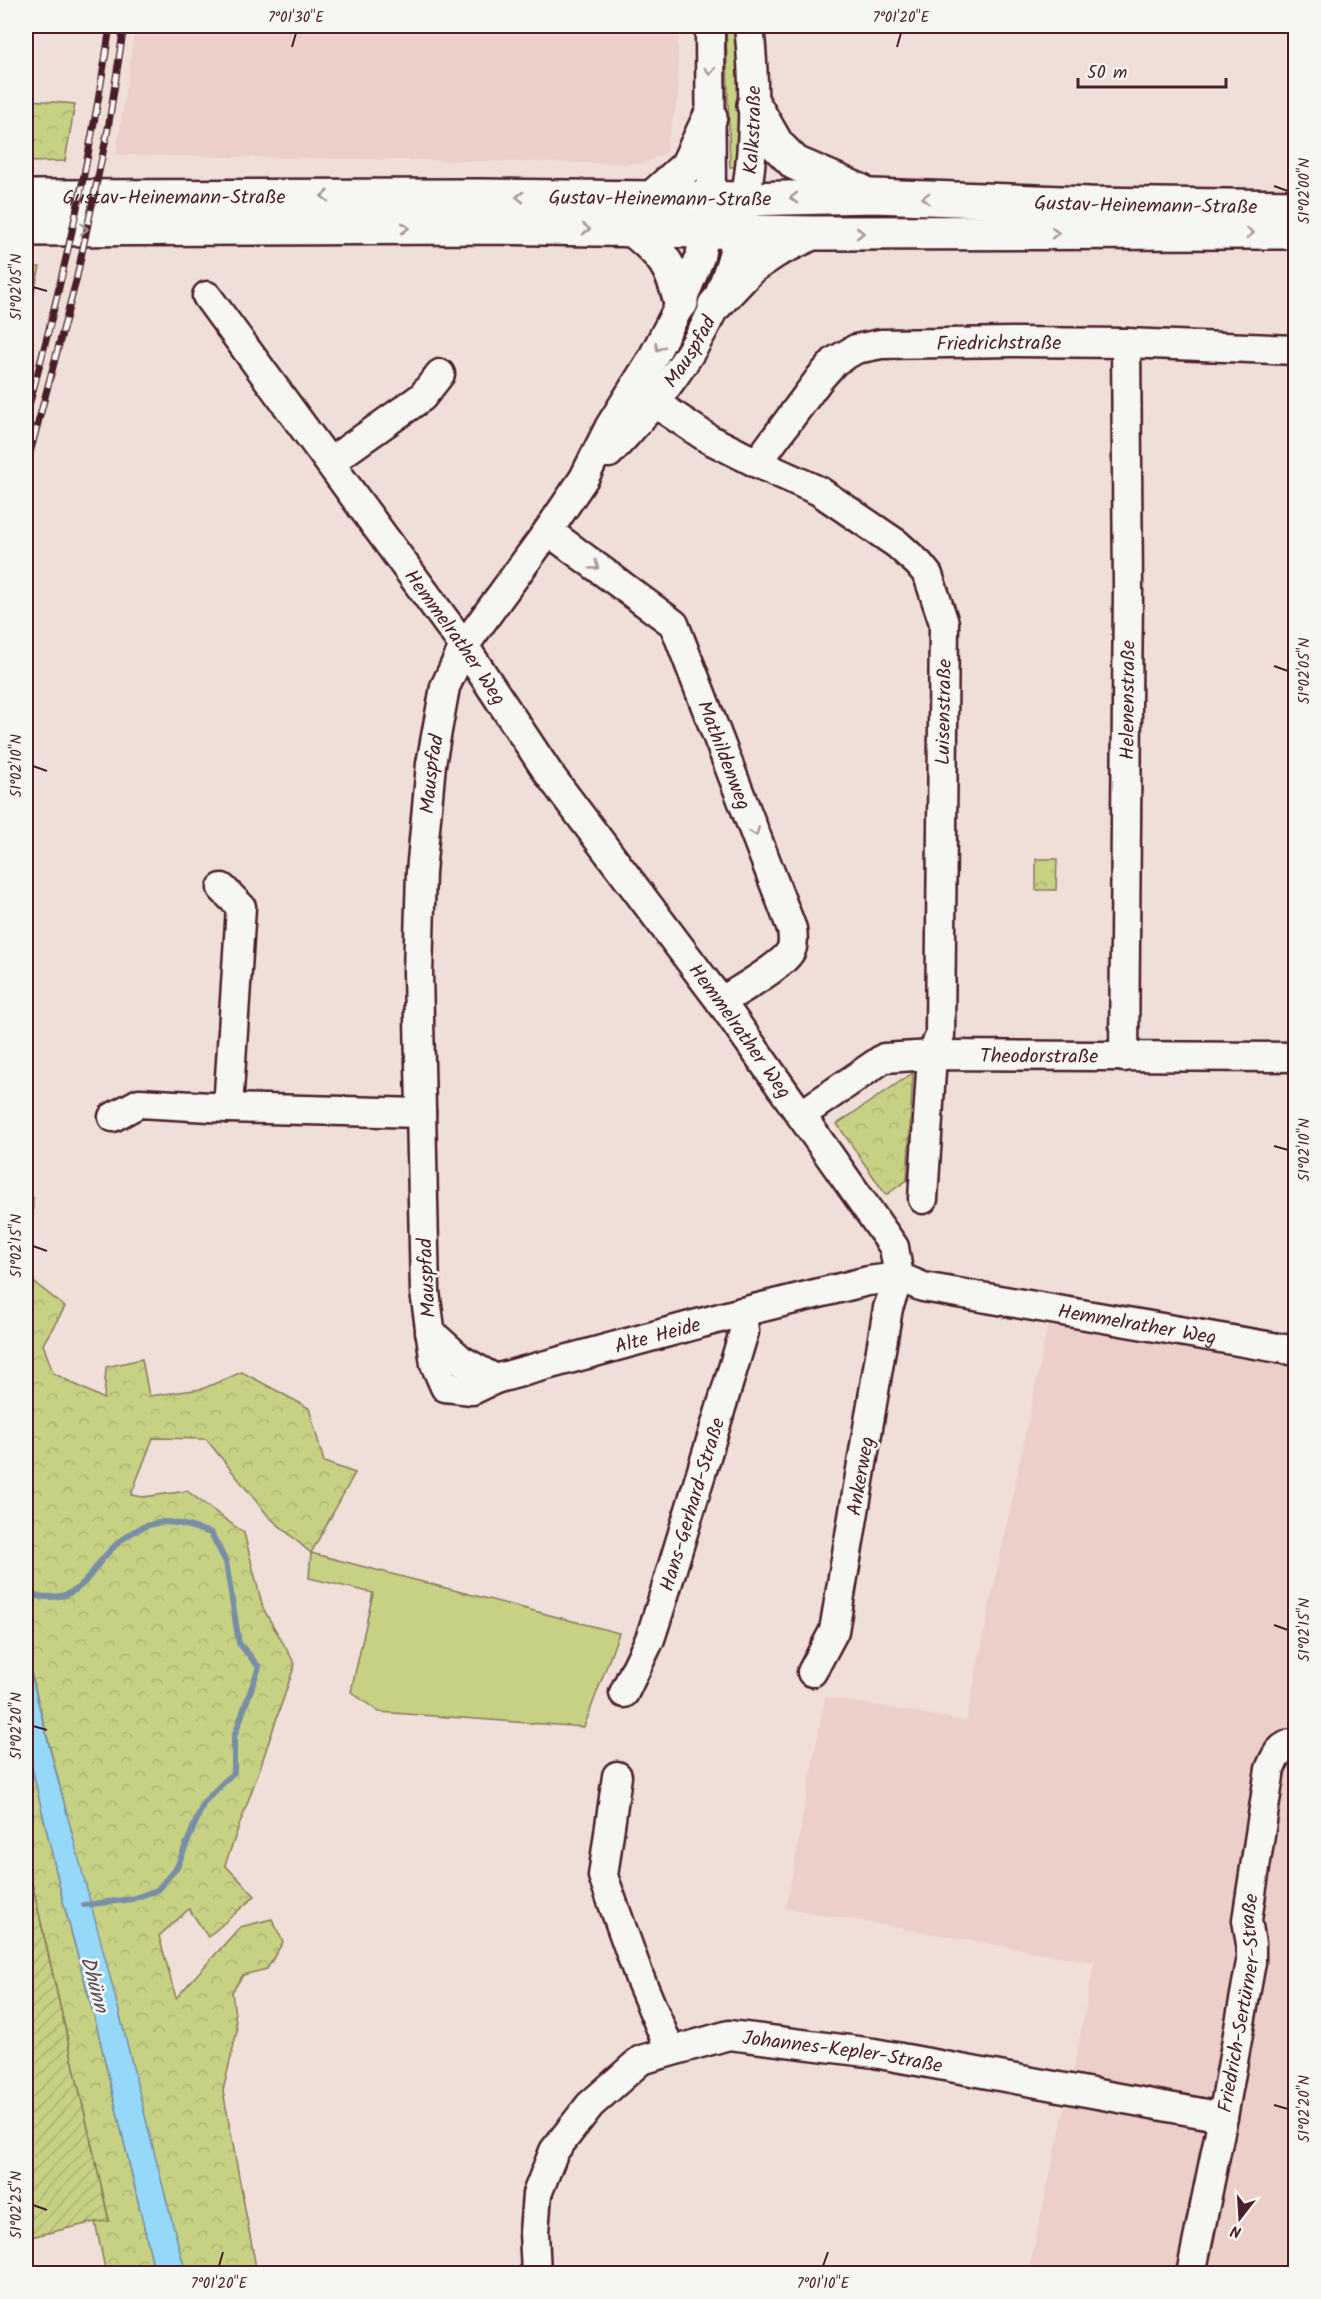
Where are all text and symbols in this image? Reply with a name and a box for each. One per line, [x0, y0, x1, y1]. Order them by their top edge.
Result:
text: 7°01'30"E [268, 6, 325, 30]
text: 7°01'20"E [873, 6, 930, 30]
scale bar [1078, 51, 1226, 89]
text: 50 m [1087, 59, 1127, 88]
one-way arrow [704, 67, 716, 76]
street label: Kalkstraße [735, 85, 771, 176]
text: 51°02'00"N [1293, 158, 1317, 224]
street label: Gustav-Heinemann-Straße [62, 182, 286, 215]
street label: Gustav-Heinemann-Straße [548, 183, 772, 217]
street label: Gustav-Heinemann-Straße [1034, 188, 1257, 224]
one-way arrow [320, 190, 329, 202]
one-way arrow [515, 190, 524, 203]
one-way arrow [921, 191, 930, 204]
one-way arrow [789, 192, 798, 204]
one-way arrow [400, 222, 409, 234]
one-way arrow [79, 223, 88, 235]
one-way arrow [582, 223, 591, 236]
one-way arrow [1246, 226, 1255, 239]
one-way arrow [856, 227, 865, 239]
one-way arrow [1051, 227, 1060, 239]
text: 51°02'05"N [5, 254, 29, 320]
street label: Mauspfad [657, 310, 726, 395]
street label: Friedrichstraße [936, 328, 1061, 361]
one-way arrow [654, 340, 666, 351]
one-way arrow [589, 559, 600, 570]
street label: Hemmelrather Weg [395, 563, 513, 713]
text: 51°02'05"N [1293, 638, 1317, 704]
street label: Helenenstraße [1113, 640, 1146, 760]
street label: Luisenstraße [928, 659, 962, 766]
street label: Mathildenweg [687, 696, 758, 815]
street label: Mauspfad [412, 731, 454, 815]
text: 51°02'10"N [5, 734, 29, 798]
one-way arrow [747, 827, 760, 837]
street label: Hemmelrather Weg [679, 957, 799, 1106]
street label: Theodorstraße [980, 1041, 1098, 1074]
text: 51°02'10"N [1293, 1118, 1317, 1182]
text: 51°02'15"N [5, 1214, 29, 1278]
street label: Mauspfad [410, 1236, 446, 1319]
street label: Hemmelrather Weg [1055, 1296, 1219, 1355]
street label: Alte Heide [611, 1310, 705, 1364]
street label: Hans-Gerhard-Straße [652, 1414, 735, 1596]
street label: Ankerweg [839, 1434, 885, 1518]
text: 51°02'15"N [1293, 1598, 1317, 1662]
text: 51°02'20"N [5, 1692, 29, 1760]
street label: Friedrich-Sertürner-Straße [1210, 1891, 1269, 2115]
water label: Dhünn [70, 1952, 117, 2018]
street label: Johannes-Kepler-Straße [740, 2023, 945, 2083]
text: 51°02'20"N [1293, 2075, 1317, 2143]
text: 51°02'25"N [5, 2171, 29, 2239]
north arrow [1210, 2188, 1270, 2248]
text: N [1228, 2217, 1245, 2244]
text: 7°01'20"E [191, 2272, 248, 2296]
text: 7°01'10"E [797, 2272, 850, 2296]

